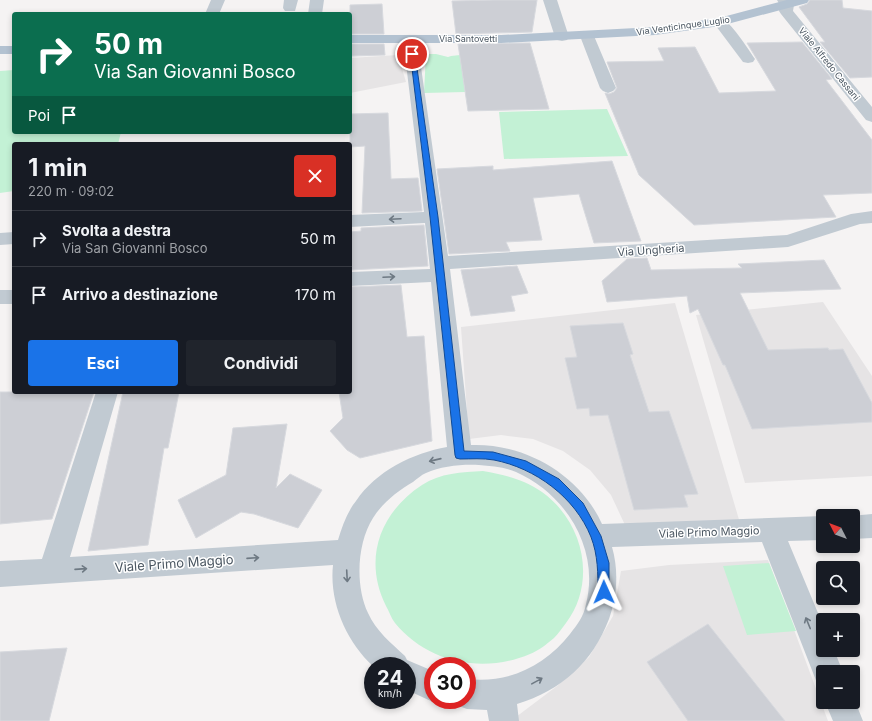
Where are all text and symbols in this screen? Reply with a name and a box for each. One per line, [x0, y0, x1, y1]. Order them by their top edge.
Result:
street label: Via Venticinque Luglio [635, 13, 730, 38]
street label: Viale Alfredo Cassani [797, 25, 862, 102]
text: 50 m [94, 27, 163, 61]
icon: right [28, 28, 80, 80]
street label: Via Santovetti [439, 33, 497, 44]
pin [395, 37, 429, 71]
icon: arrive [401, 43, 423, 65]
text: Via San Giovanni Bosco [94, 61, 296, 82]
icon: arrive [58, 104, 80, 126]
text: Poi [28, 106, 50, 125]
text: 1 min [28, 153, 87, 182]
button: close [294, 155, 336, 197]
text: 220 m · 09:02 [28, 183, 114, 199]
one-way arrow [389, 216, 402, 223]
text: Svolta a destra [62, 221, 171, 240]
icon: right [28, 228, 50, 250]
text: 50 m [300, 229, 336, 248]
text: Via San Giovanni Bosco [62, 240, 208, 256]
street label: Via Ungheria [617, 241, 685, 259]
one-way arrow [382, 274, 395, 281]
icon: arrive [28, 284, 50, 306]
text: Arrivo a destinazione [62, 285, 218, 304]
text: 170 m [295, 285, 336, 304]
button: Esci [28, 340, 178, 386]
button: Condividi [186, 340, 336, 386]
one-way arrow [429, 457, 442, 465]
north arrow [816, 509, 860, 553]
map controls [816, 509, 860, 709]
street label: Viale Primo Maggio [658, 523, 760, 541]
street label: Viale Primo Maggio [114, 551, 234, 575]
one-way arrow [246, 554, 259, 562]
button: search [816, 561, 860, 605]
one-way arrow [74, 565, 87, 572]
one-way arrow [343, 569, 350, 582]
position arrow [583, 571, 625, 613]
button: + [816, 613, 860, 657]
one-way arrow [804, 617, 811, 629]
speed limit sign: 30 [424, 657, 476, 709]
button: − [816, 665, 860, 709]
text: 24 [377, 666, 403, 690]
one-way arrow [531, 677, 543, 684]
text: km/h [378, 687, 402, 699]

